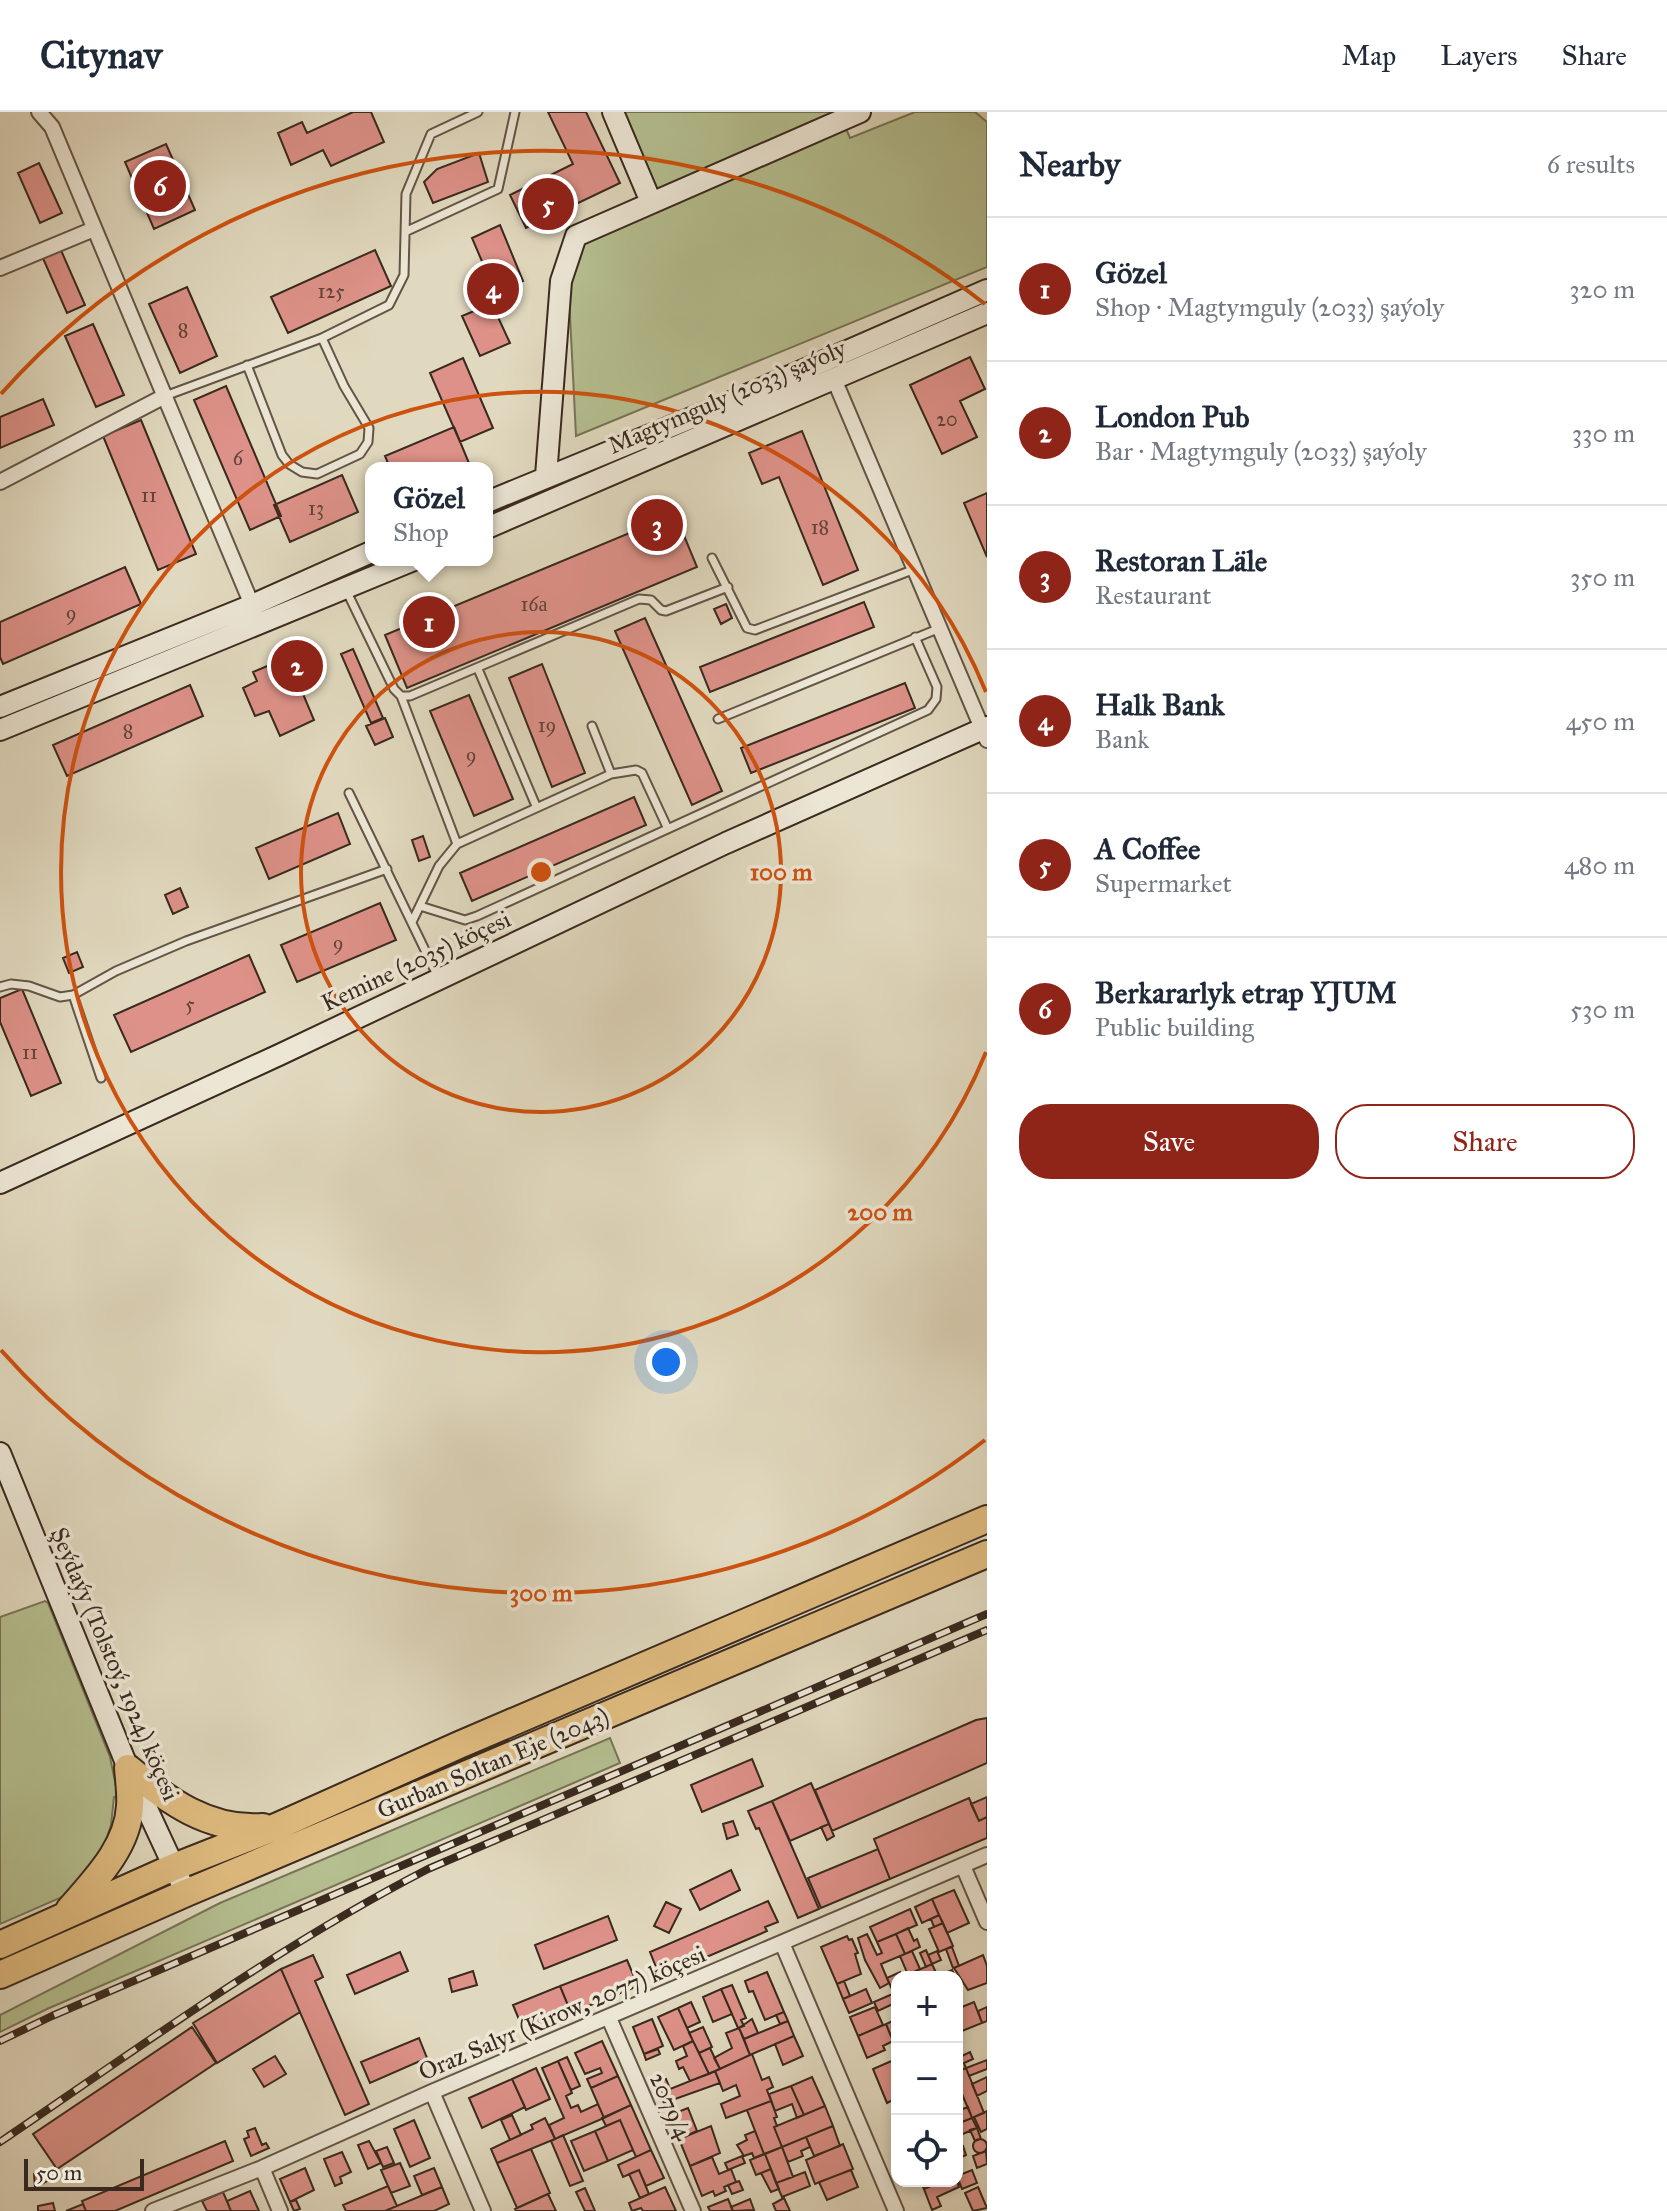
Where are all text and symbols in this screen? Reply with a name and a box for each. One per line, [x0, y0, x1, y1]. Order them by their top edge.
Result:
text: Citynav [40, 32, 162, 78]
text: Map [1341, 38, 1396, 73]
text: Layers [1440, 38, 1518, 73]
text: Share [1562, 38, 1627, 73]
text: Nearby [1019, 144, 1121, 185]
text: 6 results [1547, 148, 1635, 180]
pin: 6 [134, 156, 186, 216]
pin: 5 [522, 174, 574, 234]
text: Gözel [1095, 255, 1167, 291]
pin: 4 [467, 259, 519, 319]
text: 1 [1040, 273, 1050, 305]
text: 320 m [1569, 273, 1635, 305]
house number: 125 [318, 279, 344, 303]
text: Shop · Magtymguly (2033) şaýoly [1095, 291, 1444, 323]
house number: 8 [178, 318, 188, 342]
street label: Magtymguly (2033) şaýoly [604, 333, 851, 461]
text: London Pub [1095, 399, 1250, 435]
house number: 20 [936, 407, 958, 431]
text: 2 [1039, 417, 1051, 449]
text: 330 m [1572, 417, 1635, 449]
text: Bar · Magtymguly (2033) şaýoly [1095, 435, 1427, 467]
house number: 6 [233, 446, 244, 470]
popup [365, 462, 493, 566]
text: Gözel [393, 480, 465, 516]
house number: 11 [141, 483, 157, 507]
pin: 3 [631, 495, 683, 555]
house number: 13 [308, 496, 324, 520]
house number: 18 [811, 515, 829, 539]
text: Shop [393, 516, 449, 548]
text: Restoran Läle [1095, 543, 1267, 579]
text: 3 [1040, 561, 1050, 593]
text: 350 m [1570, 561, 1635, 593]
text: Restaurant [1095, 579, 1211, 611]
pin: 1 [403, 592, 455, 652]
house number: 16а [521, 592, 548, 616]
house number: 9 [66, 601, 76, 625]
pin: 2 [271, 636, 323, 696]
text: Halk Bank [1095, 687, 1225, 723]
text: 4 [1038, 705, 1052, 737]
text: 450 m [1566, 705, 1635, 737]
house number: 19 [538, 713, 556, 737]
house number: 8 [123, 719, 133, 743]
text: Bank [1095, 723, 1149, 755]
house number: 9 [466, 743, 476, 767]
text: A Coffee [1095, 831, 1200, 867]
text: 5 [1039, 849, 1051, 881]
text: 480 m [1564, 849, 1635, 881]
text: 100 m [750, 857, 813, 887]
centre of rings [527, 858, 555, 886]
text: Supermarket [1095, 867, 1232, 899]
street label: Kemine (2035) köçesi [317, 904, 516, 1018]
house number: 9 [333, 931, 343, 955]
text: Berkararlyk etrap YJUM [1095, 975, 1397, 1011]
house number: 5 [185, 992, 195, 1016]
text: 6 [1038, 993, 1052, 1025]
text: 530 m [1570, 993, 1635, 1025]
text: Public building [1095, 1011, 1254, 1043]
house number: 11 [22, 1040, 38, 1064]
button: Save [1019, 1104, 1319, 1179]
button: Share [1335, 1104, 1635, 1179]
text: 200 m [847, 1197, 913, 1227]
your location [646, 1342, 686, 1382]
street label: Şeýdaýy (Tolstoý, 1924) köçesi [44, 1523, 186, 1806]
text: 300 m [510, 1578, 573, 1608]
street label: Gurban Soltan Eje (2043) [373, 1701, 613, 1825]
street label: Oraz Salyr (Kirow, 2077) köçesi [414, 1939, 710, 2087]
map controls [891, 1971, 963, 2187]
button: + [891, 1971, 963, 2043]
button: − [891, 2043, 963, 2115]
street label: 2079/4 [643, 2068, 699, 2145]
button: locate [891, 2115, 963, 2187]
scale bar [24, 2155, 144, 2191]
text: 50 m [36, 2159, 82, 2186]

